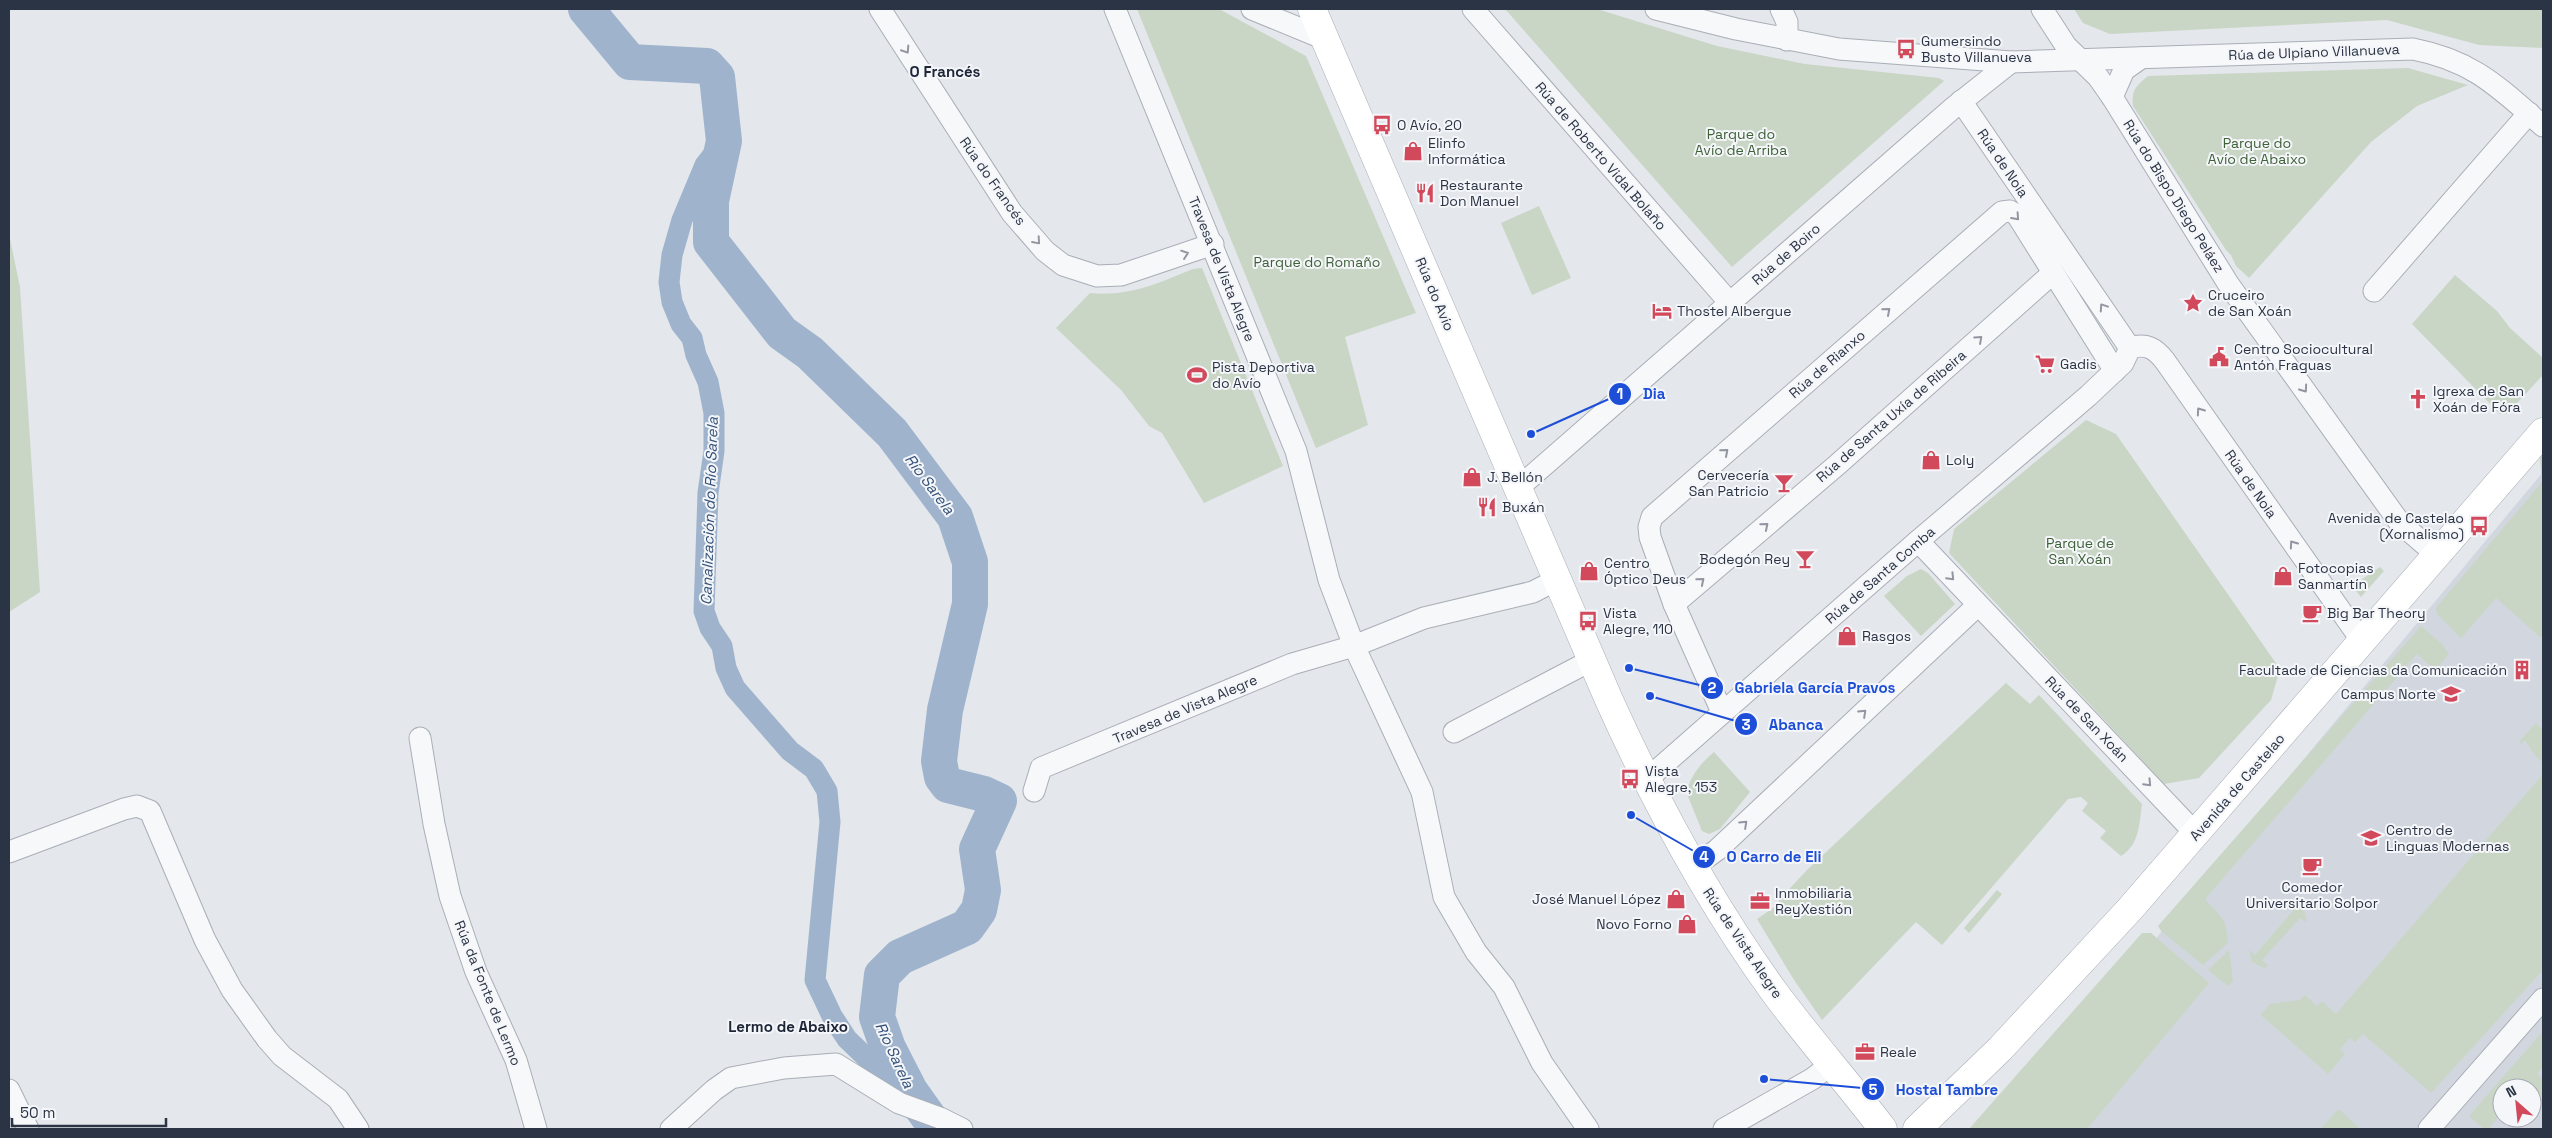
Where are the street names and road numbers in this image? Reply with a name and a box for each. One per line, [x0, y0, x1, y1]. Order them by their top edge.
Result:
street label: Rúa de Ulpiano Villanueva [2228, 40, 2400, 64]
street label: Rúa de Roberto Vidal Bolaño [1532, 78, 1670, 234]
street label: Rúa do Bispo Diego Peláez [2119, 116, 2229, 276]
street label: Rúa de Noia [1973, 125, 2033, 201]
street label: Rúa do Francés [956, 133, 1030, 229]
street label: Travesa de Vista Alegre [1185, 194, 1259, 344]
street label: Rúa de Boiro [1748, 219, 1824, 289]
street label: Rúa do Avío [1411, 254, 1459, 334]
street label: Rúa de Rianxo [1785, 326, 1869, 402]
street label: Rúa de Santa Uxía de Ribeira [1812, 346, 1970, 486]
street label: Rúa de Noia [2221, 446, 2281, 522]
street label: Rúa de Santa Comba [1821, 522, 1939, 628]
street label: Travesa de Vista Alegre [1110, 670, 1260, 748]
street label: Rúa de San Xoán [2041, 672, 2133, 766]
street label: Avenida de Castelao [2185, 730, 2289, 844]
street label: Rúa de Vista Alegre [1699, 884, 1787, 1002]
street label: Rúa da Fonte de Lermo [451, 918, 525, 1068]

